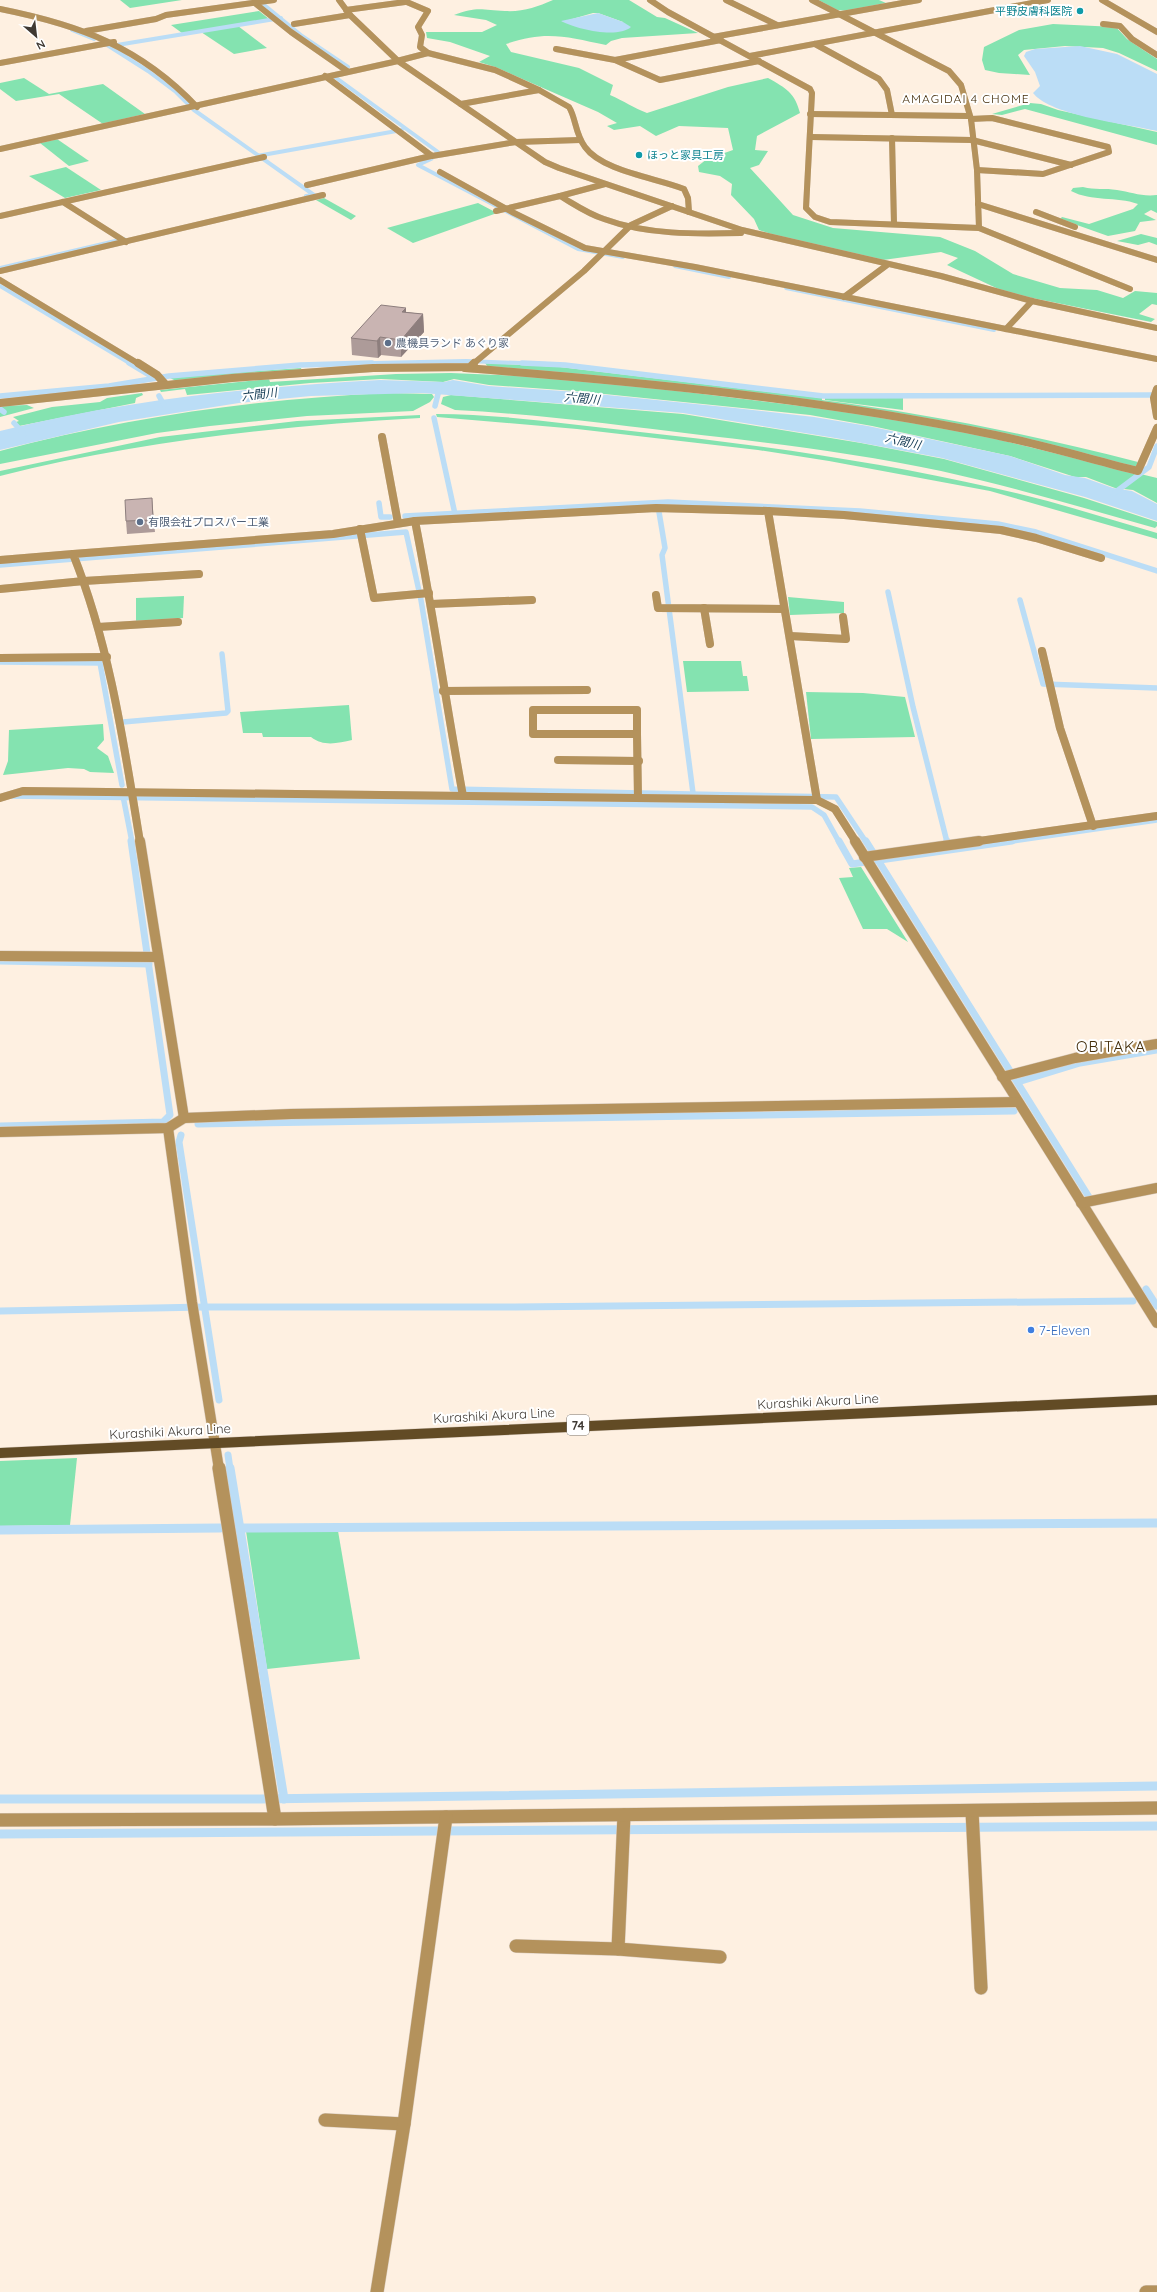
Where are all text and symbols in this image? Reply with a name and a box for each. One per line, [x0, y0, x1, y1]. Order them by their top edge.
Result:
place label: 平野皮膚科医院 [995, 4, 1072, 18]
marker: 平野皮膚科医院 [1075, 6, 1085, 16]
north arrow [16, 16, 56, 56]
text: N [34, 37, 48, 53]
district label: AMAGIDAI 4 CHOME [902, 91, 1030, 106]
place label: ほっと家具工房 [647, 148, 724, 162]
marker: ほっと家具工房 [634, 150, 644, 160]
place label: 農機具ランド あぐり家 [396, 336, 509, 350]
marker: 農機具ランド あぐり家 [383, 338, 393, 348]
water label: 六間川 [240, 384, 280, 404]
water label: 六間川 [563, 389, 603, 407]
water label: 六間川 [884, 430, 924, 453]
place label: 有限会社プロスパー工業 [148, 515, 269, 529]
marker: 有限会社プロスパー工業 [135, 517, 145, 527]
district label: OBITAKA [1076, 1037, 1146, 1056]
place label: 7-Eleven [1039, 1322, 1090, 1338]
marker: 7-Eleven [1026, 1325, 1036, 1335]
street label: Kurashiki Akura Line [757, 1390, 879, 1412]
street label: Kurashiki Akura Line [433, 1404, 555, 1426]
road number: 74 [567, 1415, 589, 1435]
street label: Kurashiki Akura Line [109, 1420, 231, 1442]

